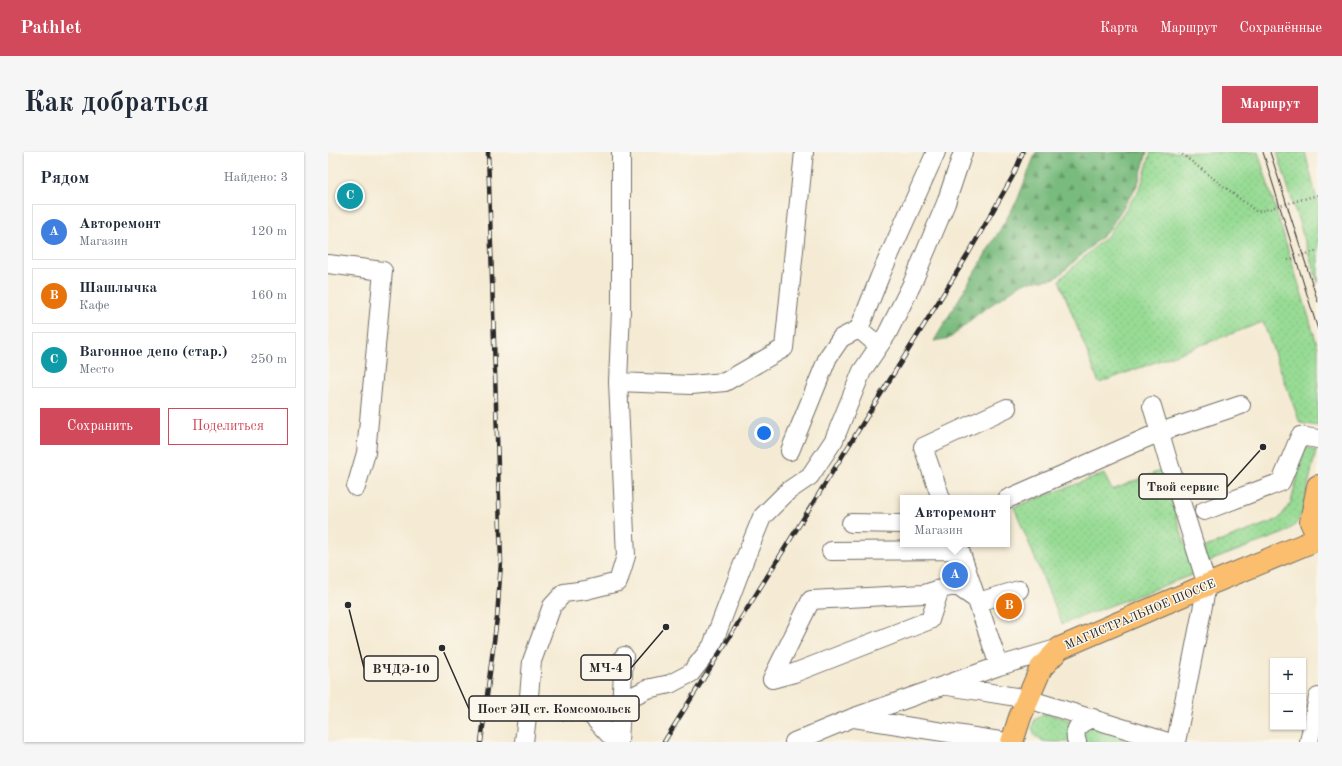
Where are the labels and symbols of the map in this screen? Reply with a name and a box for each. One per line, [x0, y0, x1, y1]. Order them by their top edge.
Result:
pin: C [337, 181, 363, 211]
your location [754, 423, 774, 443]
callout: Твой сервис [1139, 474, 1227, 499]
text: Твой сервис [1147, 481, 1219, 494]
pin: A [942, 560, 968, 590]
street label: МАГИСТРАЛЬНОЕ ШОССЕ [1063, 578, 1217, 652]
pin: B [996, 591, 1022, 621]
callout: МЧ-4 [581, 655, 631, 680]
callout: ВЧДЭ-10 [364, 656, 438, 681]
text: МЧ-4 [589, 662, 623, 675]
text: ВЧДЭ-10 [372, 663, 430, 676]
callout: Пост ЭЦ ст. Комсомольск [469, 696, 639, 721]
text: Пост ЭЦ ст. Комсомольск [477, 703, 631, 716]

